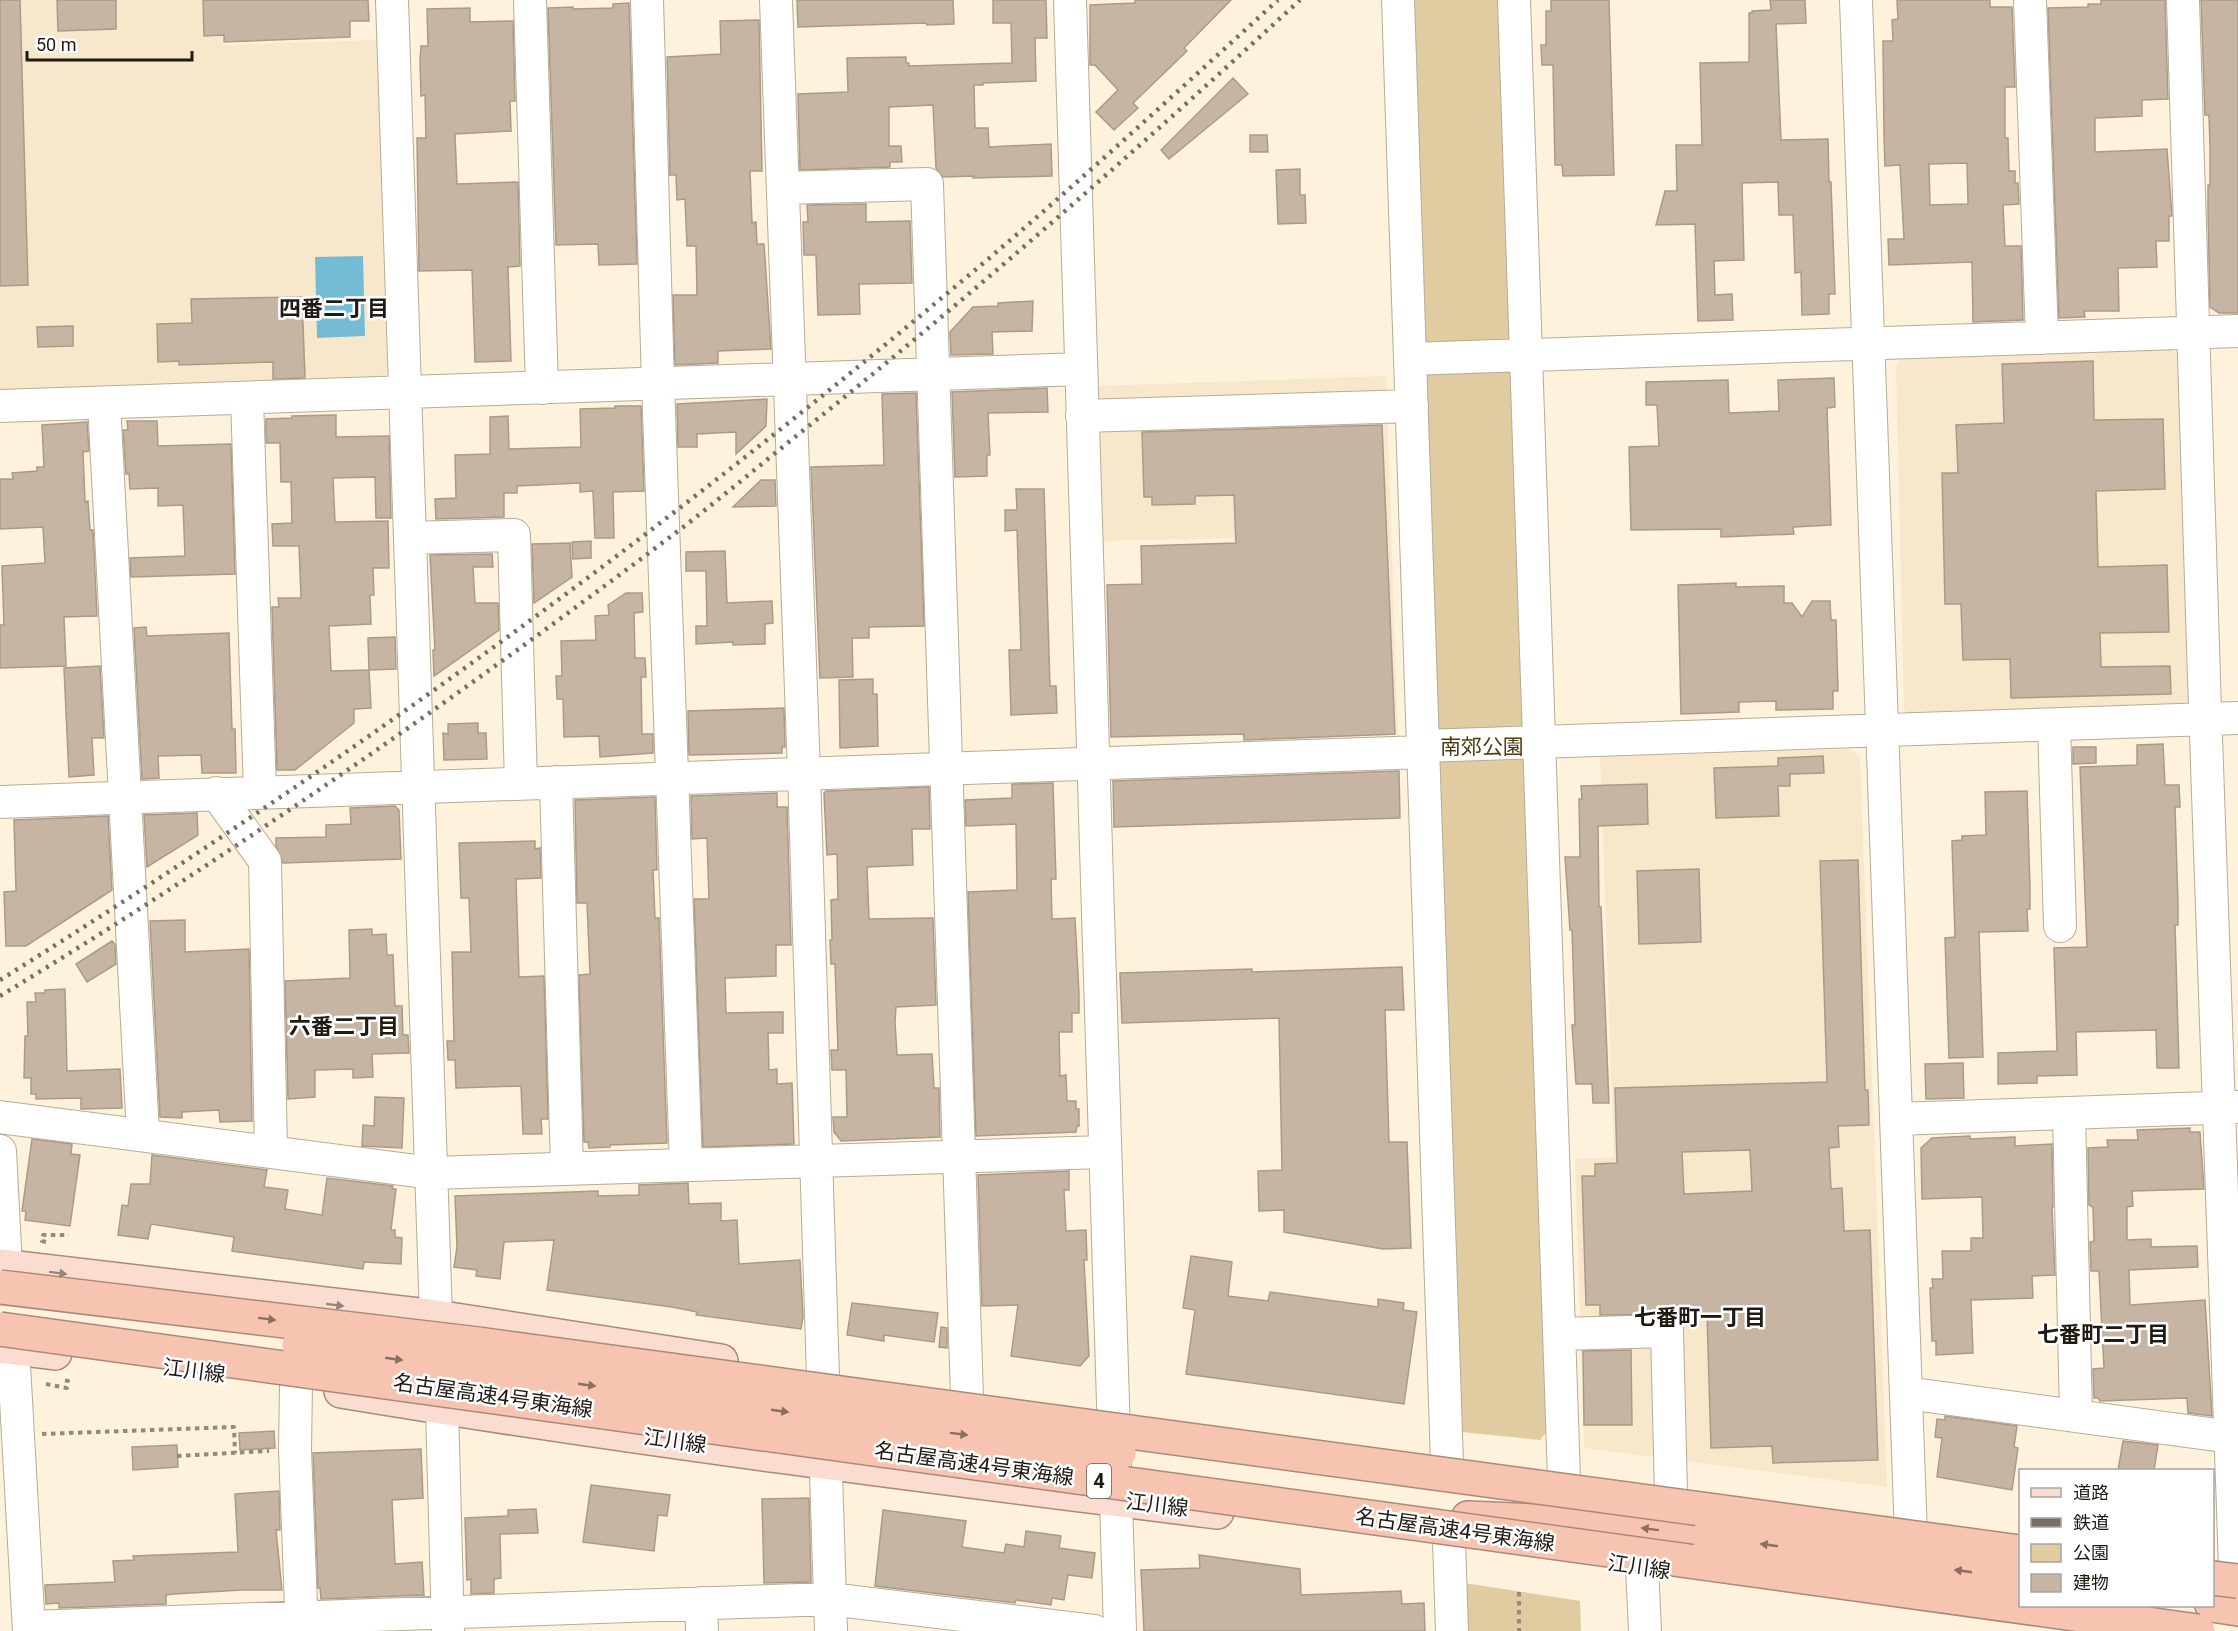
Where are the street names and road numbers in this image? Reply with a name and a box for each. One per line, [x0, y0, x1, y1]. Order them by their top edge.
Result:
street label: 江川線 [161, 1355, 227, 1387]
street label: 名古屋高速4号東海線 [392, 1370, 594, 1422]
street label: 江川線 [642, 1425, 708, 1457]
street label: 名古屋高速4号東海線 [873, 1438, 1075, 1490]
road number: 4 [1087, 1464, 1111, 1498]
street label: 江川線 [1124, 1489, 1190, 1521]
street label: 名古屋高速4号東海線 [1354, 1504, 1556, 1556]
street label: 江川線 [1606, 1551, 1672, 1583]

